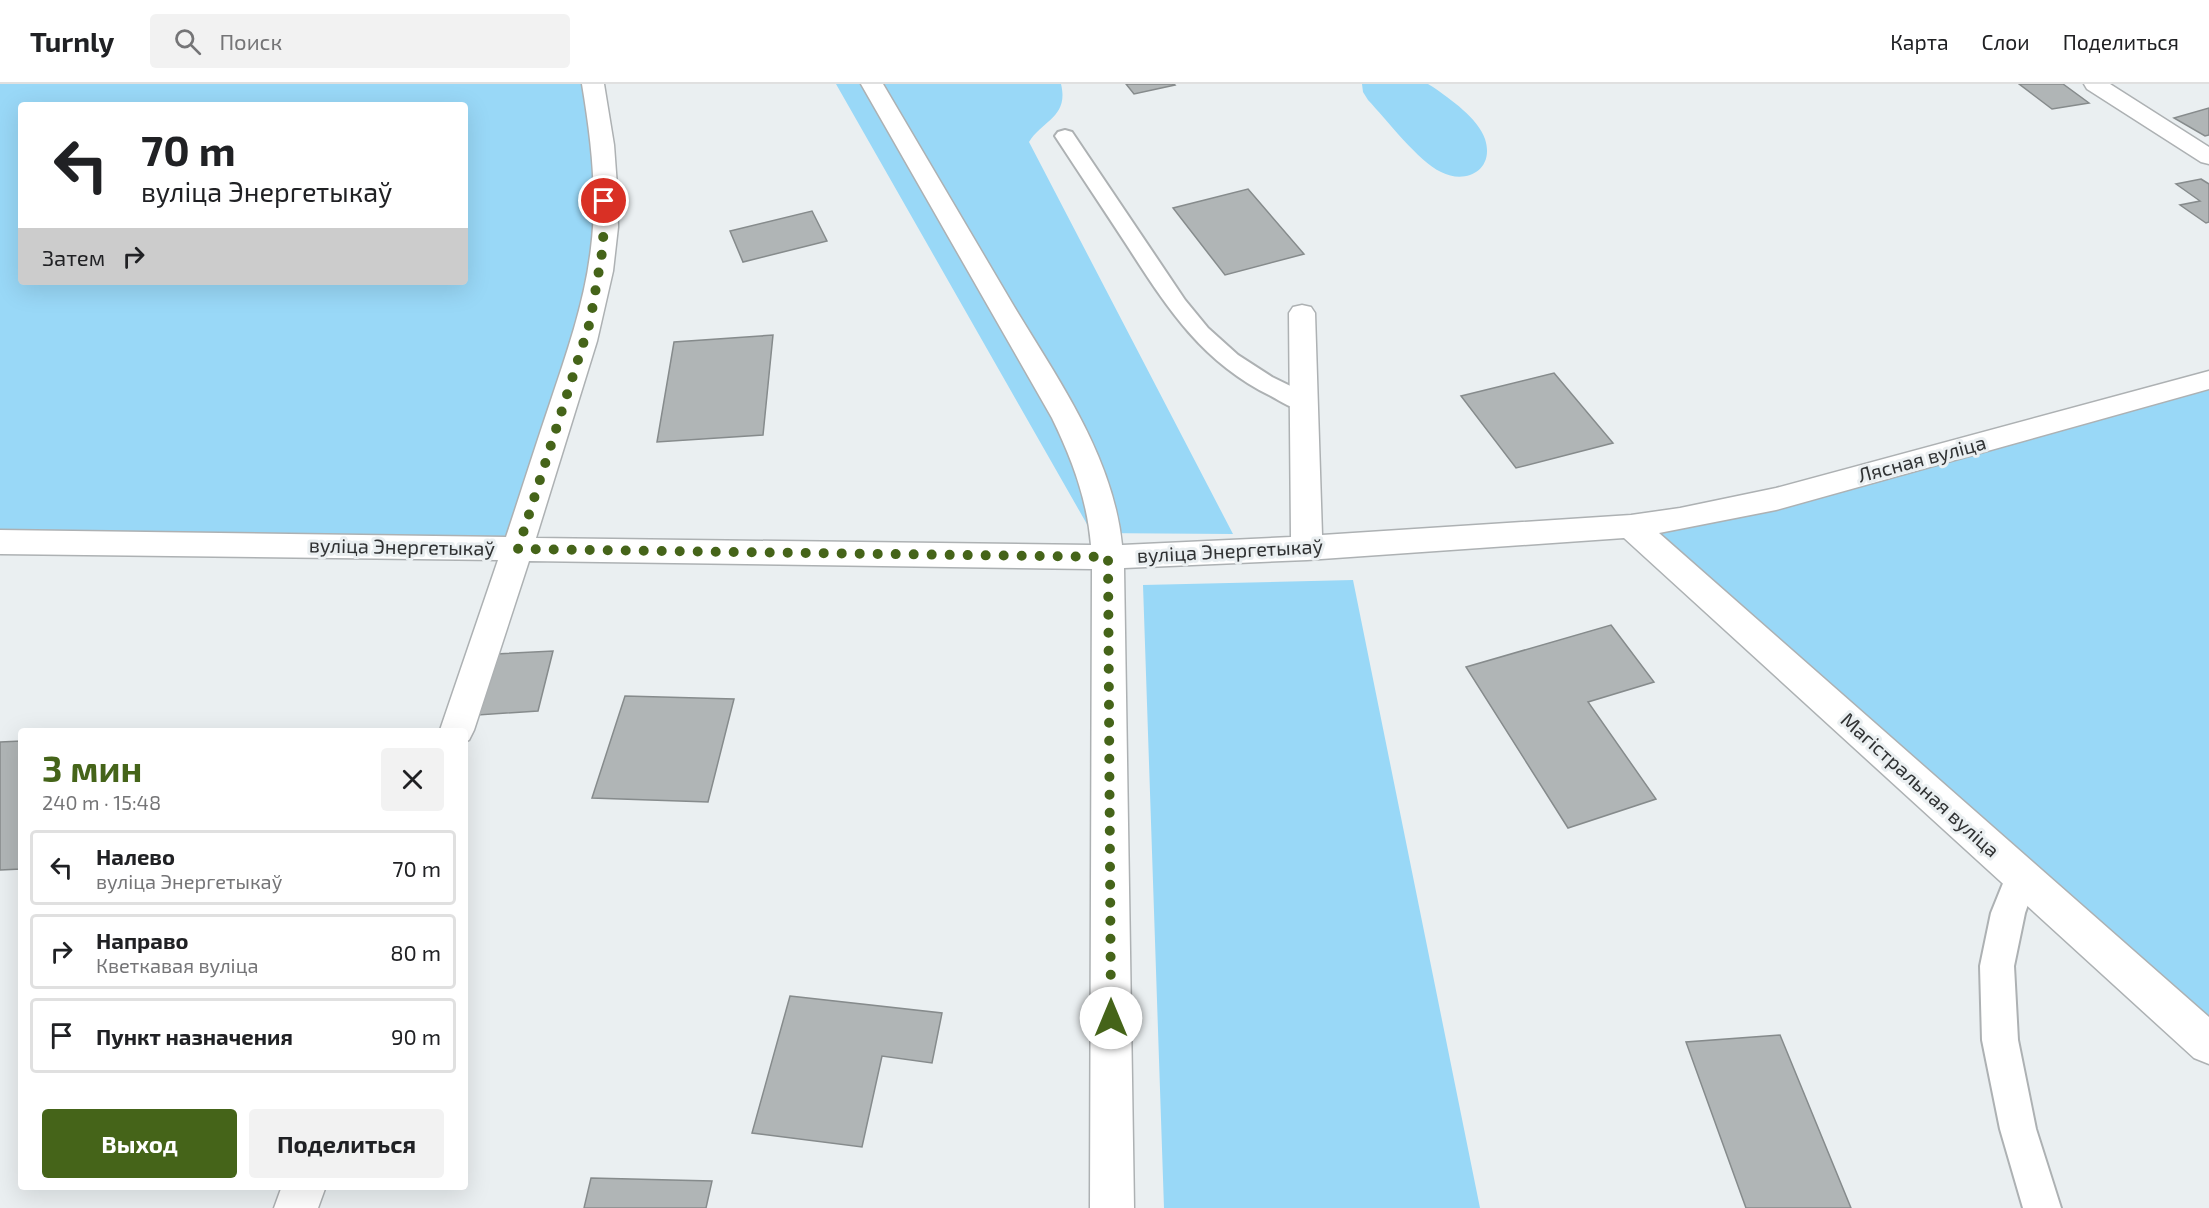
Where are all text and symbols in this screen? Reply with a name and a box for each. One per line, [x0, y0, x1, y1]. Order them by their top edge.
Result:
search box [150, 14, 570, 68]
text: Turnly [30, 24, 114, 58]
icon: search [171, 25, 204, 58]
text: Поиск [219, 28, 282, 54]
text: Карта [1890, 29, 1949, 54]
text: Слои [1982, 29, 2030, 54]
text: Поделиться [2063, 29, 2179, 54]
text: 70 m [141, 124, 236, 174]
icon: left [42, 126, 120, 204]
text: вуліца Энергетыкаў [141, 175, 392, 207]
pin [578, 175, 629, 226]
icon: arrive [587, 184, 620, 217]
icon: right [117, 240, 150, 273]
text: Затем [42, 244, 105, 270]
street label: Лясная вуліца [1855, 429, 1989, 488]
street label: вуліца Энергетыкаў [309, 532, 496, 561]
street label: вуліца Энергетыкаў [1136, 533, 1324, 568]
street label: Магістральная вуліца [1836, 707, 2005, 862]
text: 3 мин [42, 746, 142, 789]
button: close [381, 748, 444, 811]
text: 240 m · 15:48 [42, 790, 161, 814]
text: Налево [96, 843, 175, 869]
icon: left [45, 851, 78, 884]
text: 70 m [392, 855, 441, 881]
text: вуліца Энергетыкаў [96, 869, 282, 893]
text: Направо [96, 927, 189, 953]
icon: right [45, 935, 78, 968]
text: 80 m [390, 939, 441, 965]
text: Кветкавая вуліца [96, 953, 259, 977]
position arrow [1079, 986, 1143, 1050]
icon: arrive [45, 1019, 78, 1052]
text: Пункт назначения [96, 1023, 293, 1049]
text: 90 m [391, 1023, 441, 1049]
button: Выход [42, 1109, 237, 1178]
button: Поделиться [249, 1109, 444, 1178]

